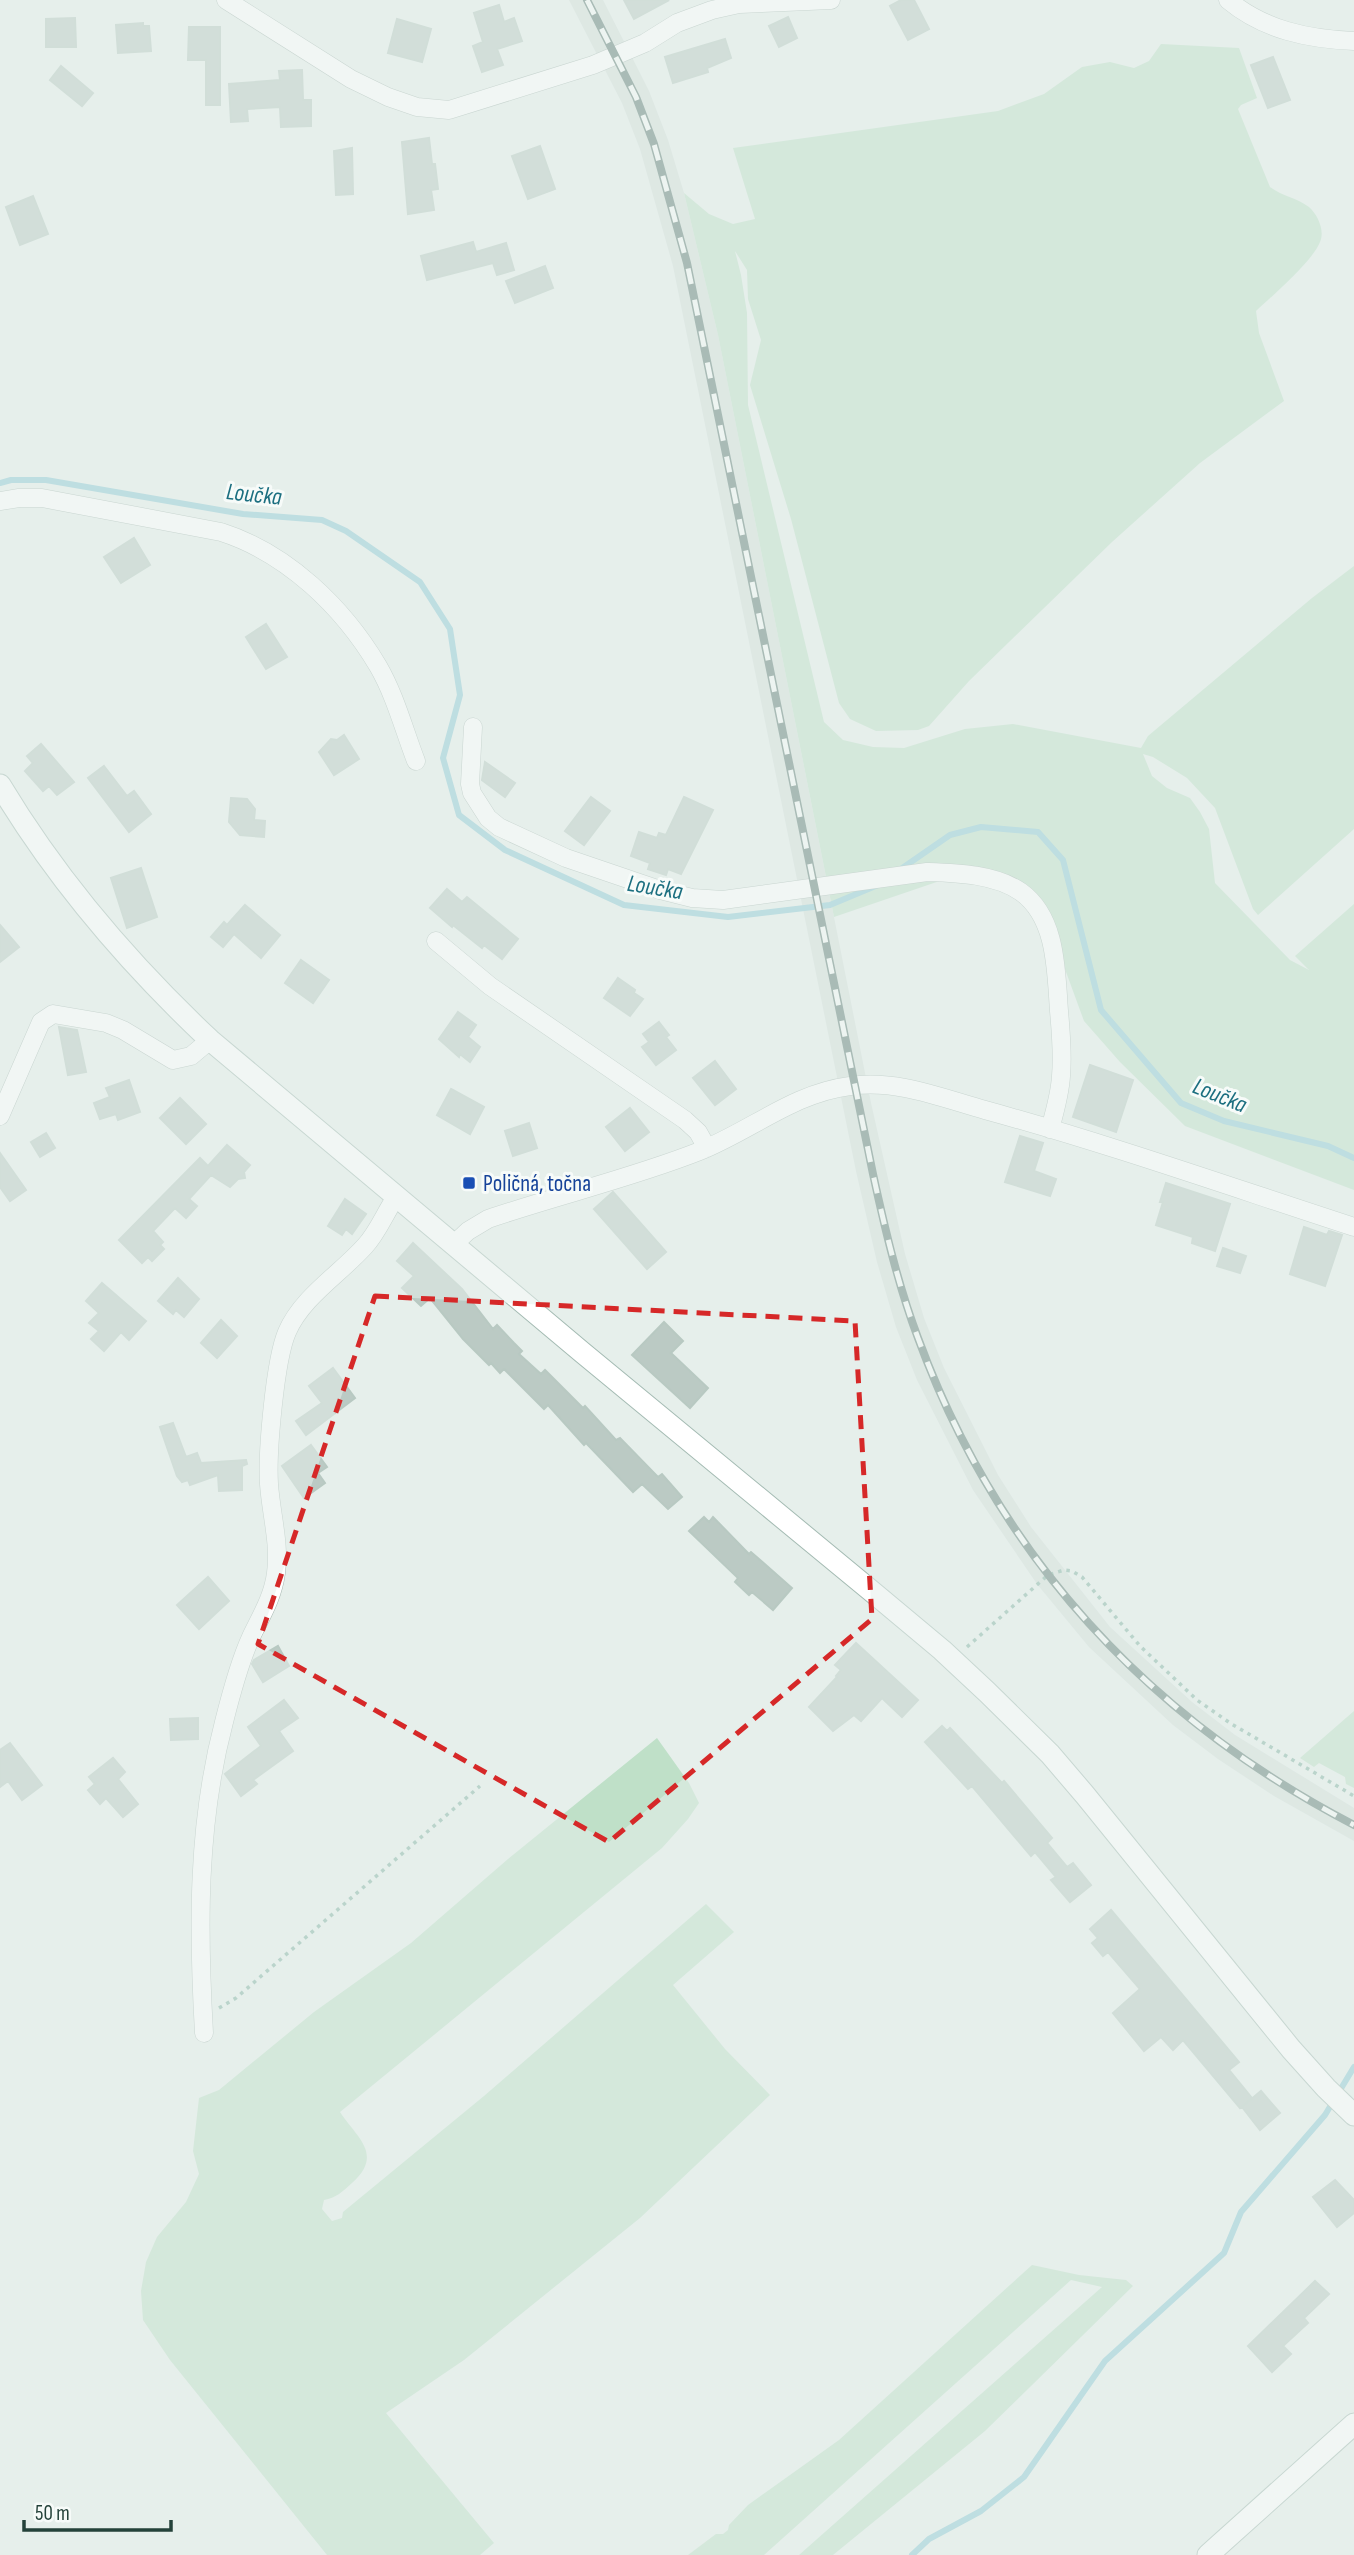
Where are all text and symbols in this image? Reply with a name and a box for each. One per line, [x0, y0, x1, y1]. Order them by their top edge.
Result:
water label: Loučka [225, 477, 283, 512]
water label: Loučka [625, 869, 685, 906]
water label: Loučka [1189, 1072, 1251, 1119]
place label: Poličná, točna [483, 1170, 591, 1198]
marker: Poličná, točna [461, 1175, 477, 1191]
scale bar [24, 2488, 172, 2532]
text: 50 m [35, 2501, 70, 2526]

